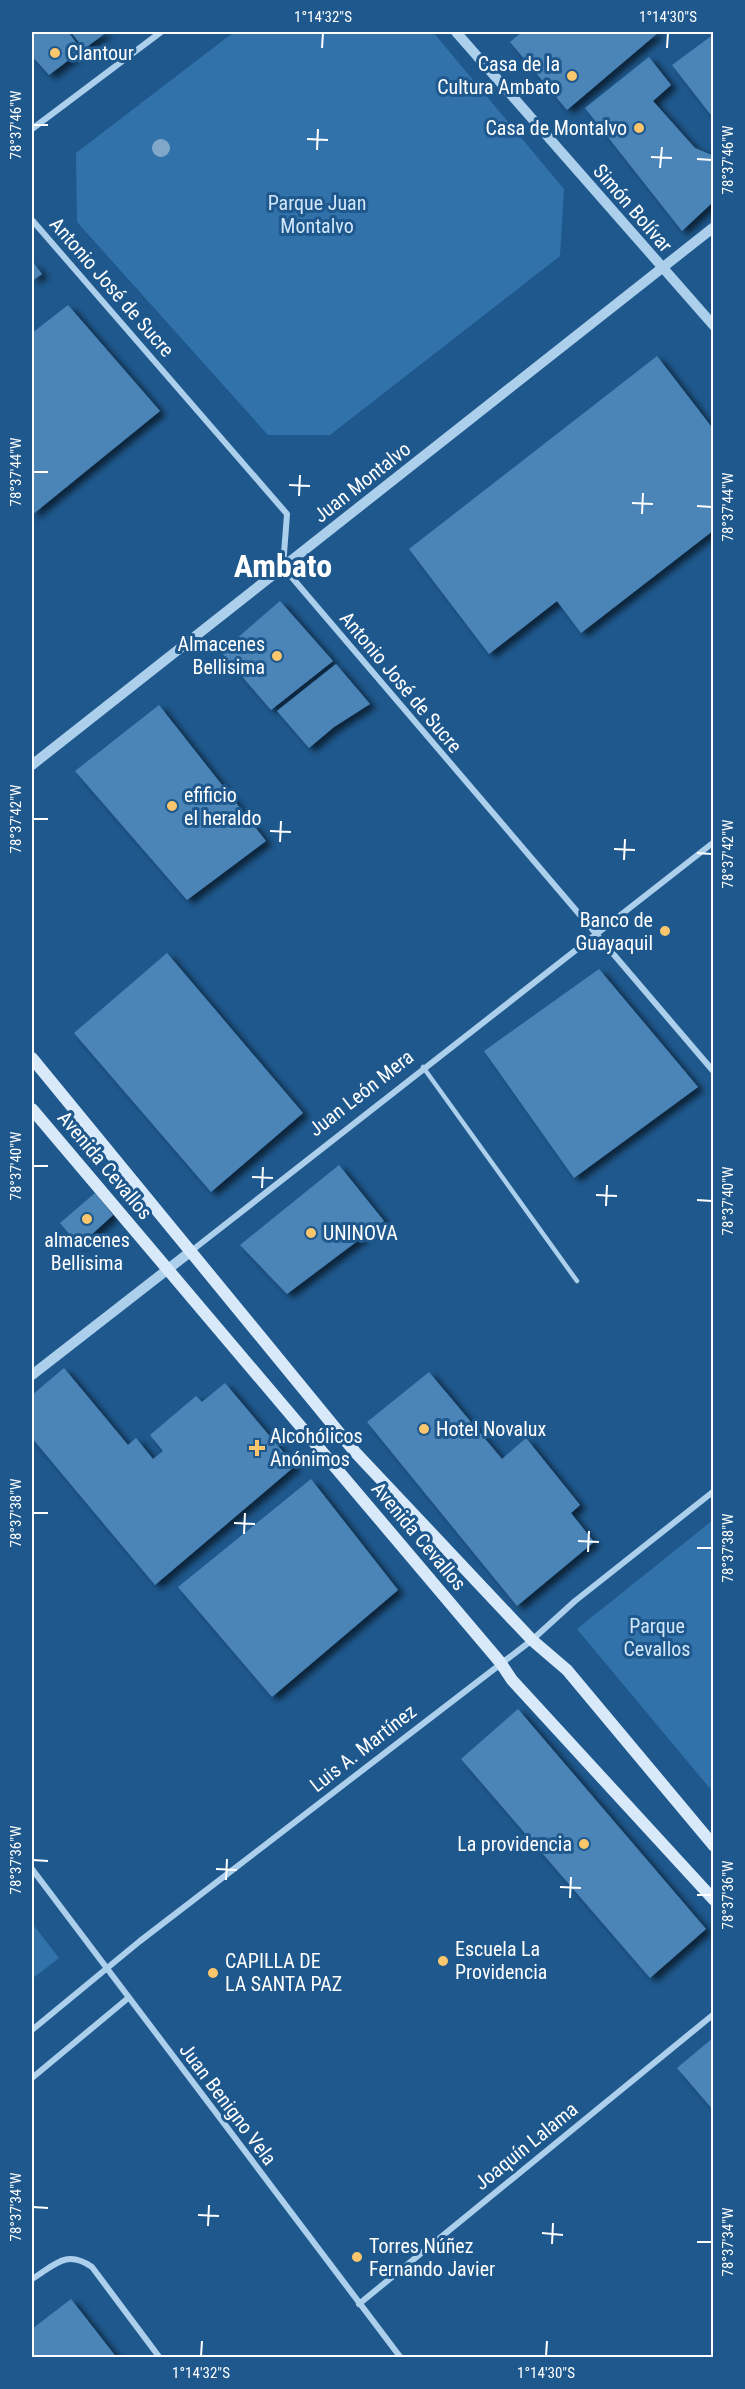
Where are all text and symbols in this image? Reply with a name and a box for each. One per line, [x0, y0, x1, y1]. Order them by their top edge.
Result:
text: 1°14'32"S [294, 8, 352, 26]
text: 1°14'30"S [639, 8, 697, 26]
place label: Clantour [67, 41, 134, 65]
marker: Clantour [48, 46, 62, 60]
place label: Casa de la Cultura Ambato [437, 52, 560, 99]
marker: Casa de la Cultura Ambato [565, 69, 579, 83]
text: 78°37'46"W [7, 90, 25, 159]
place label: Casa de Montalvo [486, 116, 627, 140]
marker: Casa de Montalvo [632, 121, 646, 135]
text: 78°37'46"W [719, 125, 737, 194]
street label: Simón Bolívar [588, 159, 678, 257]
park label: Parque Juan Montalvo [268, 191, 366, 238]
street label: Antonio José de Sucre [45, 212, 179, 362]
text: 78°37'44"W [7, 437, 25, 506]
street label: Juan Montalvo [309, 437, 415, 527]
text: 78°37'44"W [719, 472, 737, 541]
district label: Ambato [234, 547, 332, 585]
street label: Antonio José de Sucre [335, 606, 467, 758]
place label: Almacenes Bellisima [177, 632, 265, 679]
marker: Almacenes Bellisima [270, 649, 284, 663]
place label: efificio el heraldo [184, 783, 261, 830]
text: 78°37'42"W [7, 784, 25, 853]
marker: efificio el heraldo [165, 799, 179, 813]
text: 78°37'42"W [719, 819, 737, 888]
place label: Banco de Guayaquil [575, 908, 653, 955]
marker: Banco de Guayaquil [658, 924, 672, 938]
street label: Juan León Mera [304, 1045, 418, 1141]
street label: Avenida Cevallos [53, 1106, 157, 1224]
text: 78°37'40"W [7, 1131, 25, 1200]
text: 78°37'40"W [719, 1166, 737, 1235]
marker: almacenes Bellisima [80, 1212, 94, 1226]
place label: UNINOVA [323, 1221, 398, 1245]
marker: UNINOVA [304, 1226, 318, 1240]
place label: almacenes Bellisima [44, 1228, 130, 1275]
place label: Hotel Novalux [436, 1417, 546, 1441]
marker: Hotel Novalux [417, 1422, 431, 1436]
place label: Alcohólicos Anónimos [270, 1424, 363, 1471]
marker: Alcohólicos Anónimos [248, 1439, 266, 1457]
street label: Avenida Cevallos [367, 1477, 471, 1595]
text: 78°37'38"W [7, 1478, 25, 1547]
text: 78°37'38"W [719, 1513, 737, 1582]
park label: Parque Cevallos [624, 1614, 690, 1661]
street label: Luis A. Martínez [305, 1699, 421, 1797]
text: 78°37'36"W [7, 1825, 25, 1894]
place label: La providencia [457, 1832, 572, 1856]
marker: La providencia [577, 1837, 591, 1851]
text: 78°37'36"W [719, 1860, 737, 1929]
place label: Escuela La Providencia [455, 1937, 547, 1984]
place label: CAPILLA DE LA SANTA PAZ [225, 1949, 342, 1996]
marker: Escuela La Providencia [436, 1954, 450, 1968]
marker: CAPILLA DE LA SANTA PAZ [206, 1966, 220, 1980]
street label: Juan Benigno Vela [174, 2038, 282, 2170]
street label: Joaquín Lalama [470, 2097, 582, 2195]
text: 78°37'34"W [7, 2172, 25, 2241]
text: 78°37'34"W [719, 2207, 737, 2276]
place label: Torres Núñez Fernando Javier [369, 2234, 495, 2281]
marker: Torres Núñez Fernando Javier [350, 2250, 364, 2264]
text: 1°14'32"S [172, 2364, 230, 2382]
text: 1°14'30"S [517, 2364, 575, 2382]

